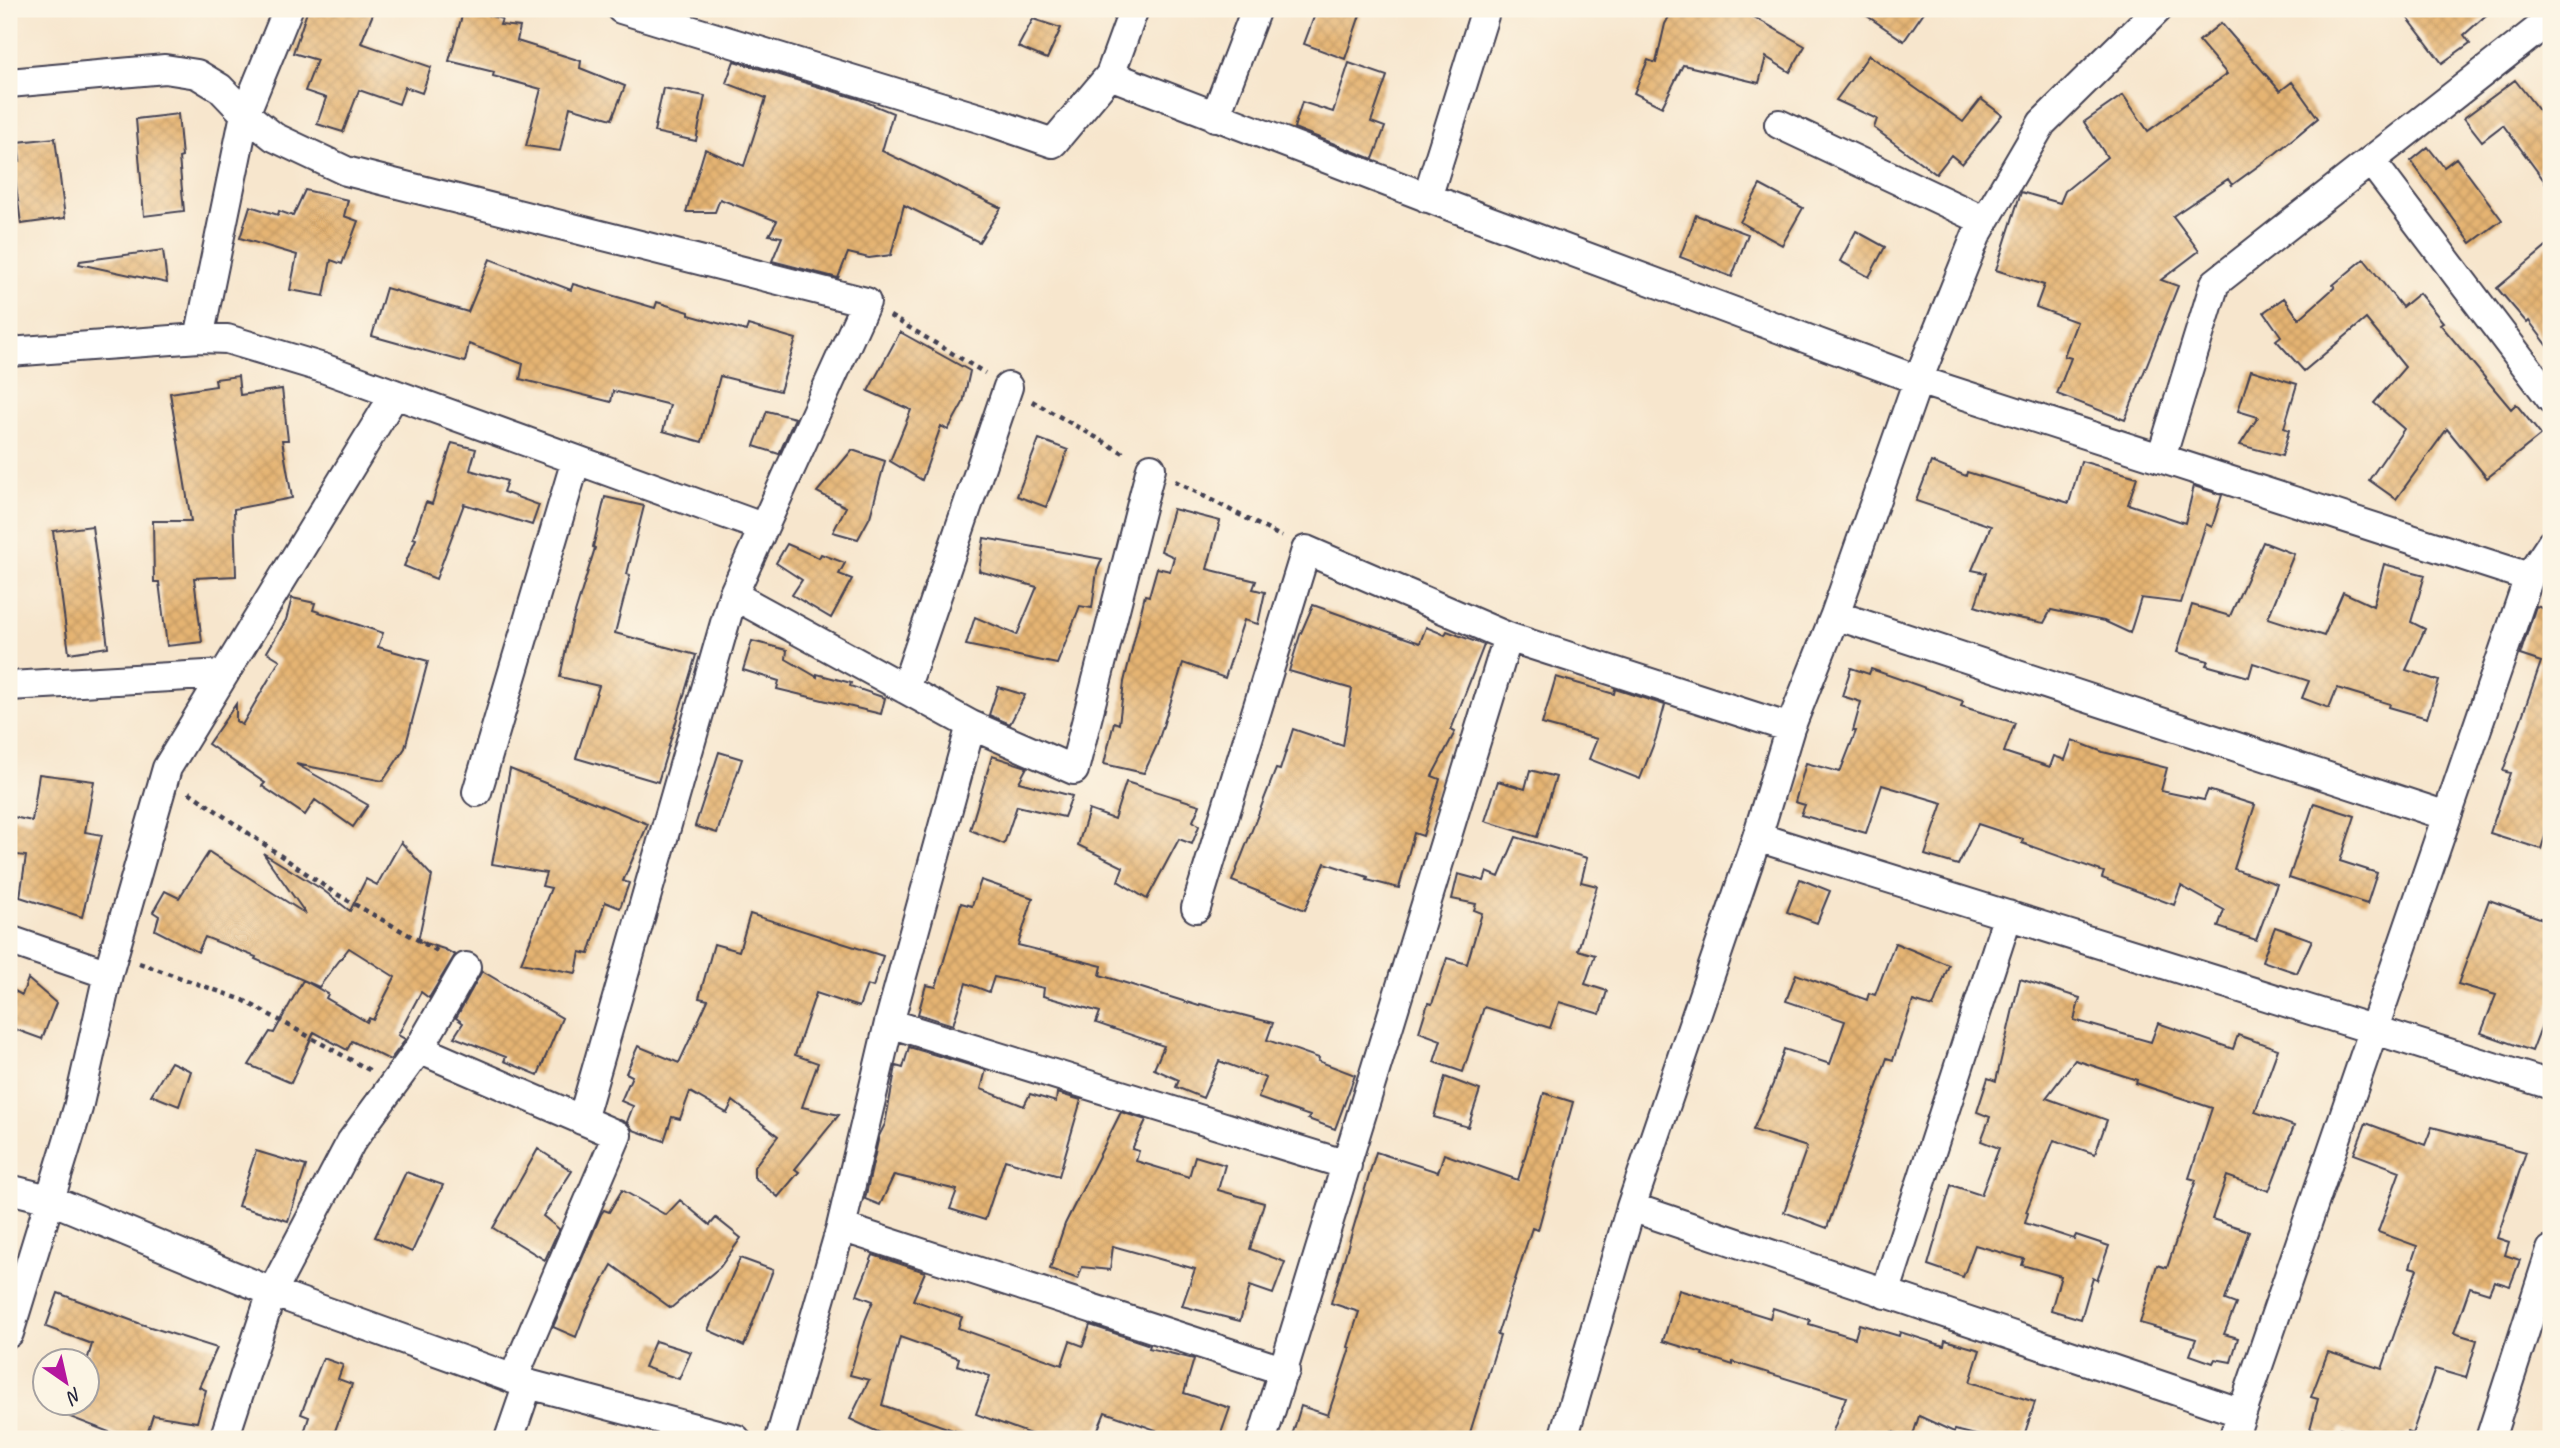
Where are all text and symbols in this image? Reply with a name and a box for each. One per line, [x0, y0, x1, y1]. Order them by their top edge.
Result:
north arrow [32, 1346, 102, 1416]
text: N [61, 1382, 87, 1410]

